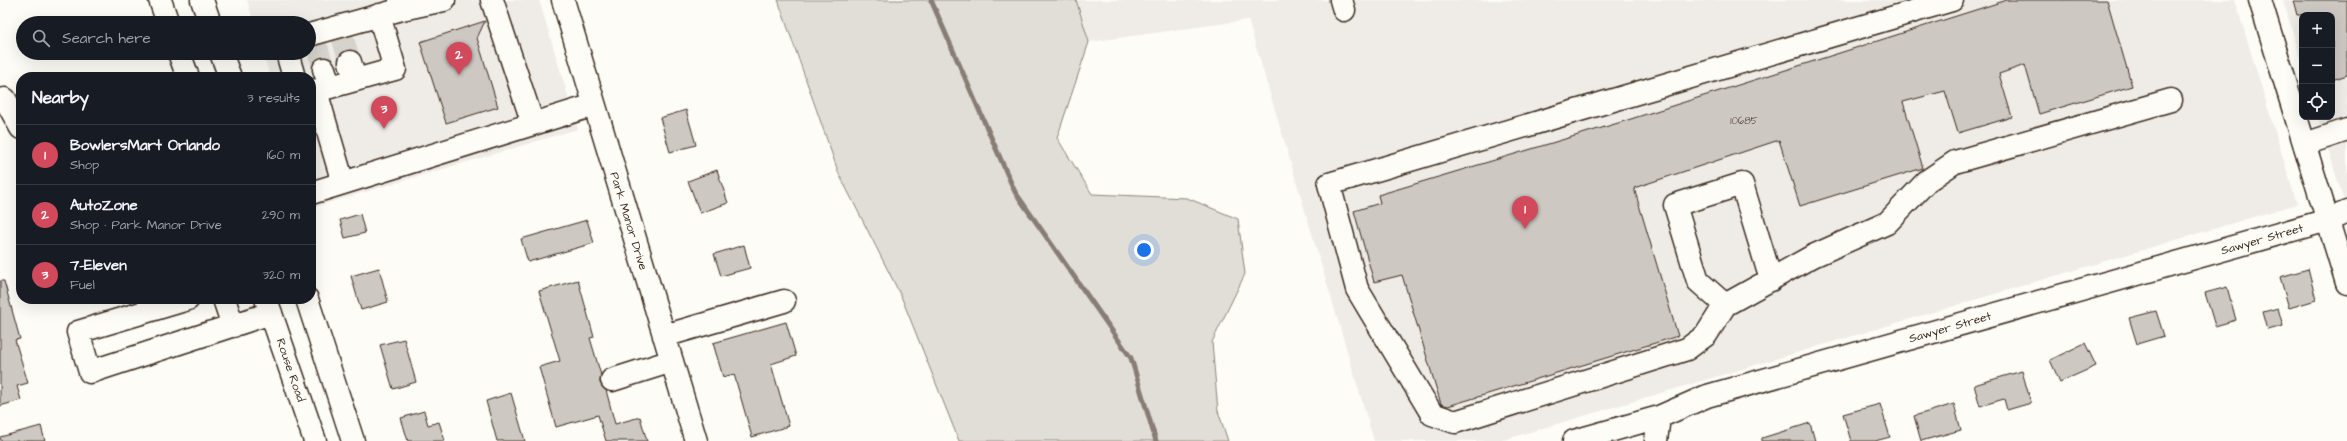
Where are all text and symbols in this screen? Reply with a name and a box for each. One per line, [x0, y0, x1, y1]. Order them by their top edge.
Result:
map controls [2299, 12, 2335, 120]
button: + [2299, 12, 2335, 48]
search box [16, 16, 316, 60]
icon: search [30, 27, 52, 49]
text: Search here [62, 28, 151, 49]
pin: 2 [446, 42, 472, 75]
button: − [2299, 48, 2335, 84]
button: locate [2299, 84, 2335, 120]
text: Nearby [32, 86, 89, 110]
text: 3 results [247, 89, 300, 107]
pin: 3 [371, 96, 397, 129]
house number: 10685 [1730, 114, 1758, 128]
text: BowlersMart Orlando [70, 135, 220, 156]
text: 1 [44, 146, 46, 164]
text: 160 m [267, 146, 300, 164]
text: Shop [70, 156, 99, 174]
street label: Park Manor Drive [606, 170, 652, 273]
text: AutoZone [70, 195, 138, 216]
pin: 1 [1512, 196, 1538, 229]
text: 2 [41, 206, 49, 224]
text: 290 m [262, 206, 300, 224]
text: Shop · Park Manor Drive [70, 216, 222, 234]
street label: Sawyer Street [2219, 220, 2306, 260]
your location [1134, 240, 1154, 260]
text: 7-Eleven [70, 255, 127, 276]
text: 3 [42, 266, 48, 284]
text: 320 m [262, 266, 300, 284]
text: Fuel [70, 276, 95, 294]
street label: Sawyer Street [1907, 308, 1994, 348]
street label: Rouse Road [272, 336, 309, 404]

